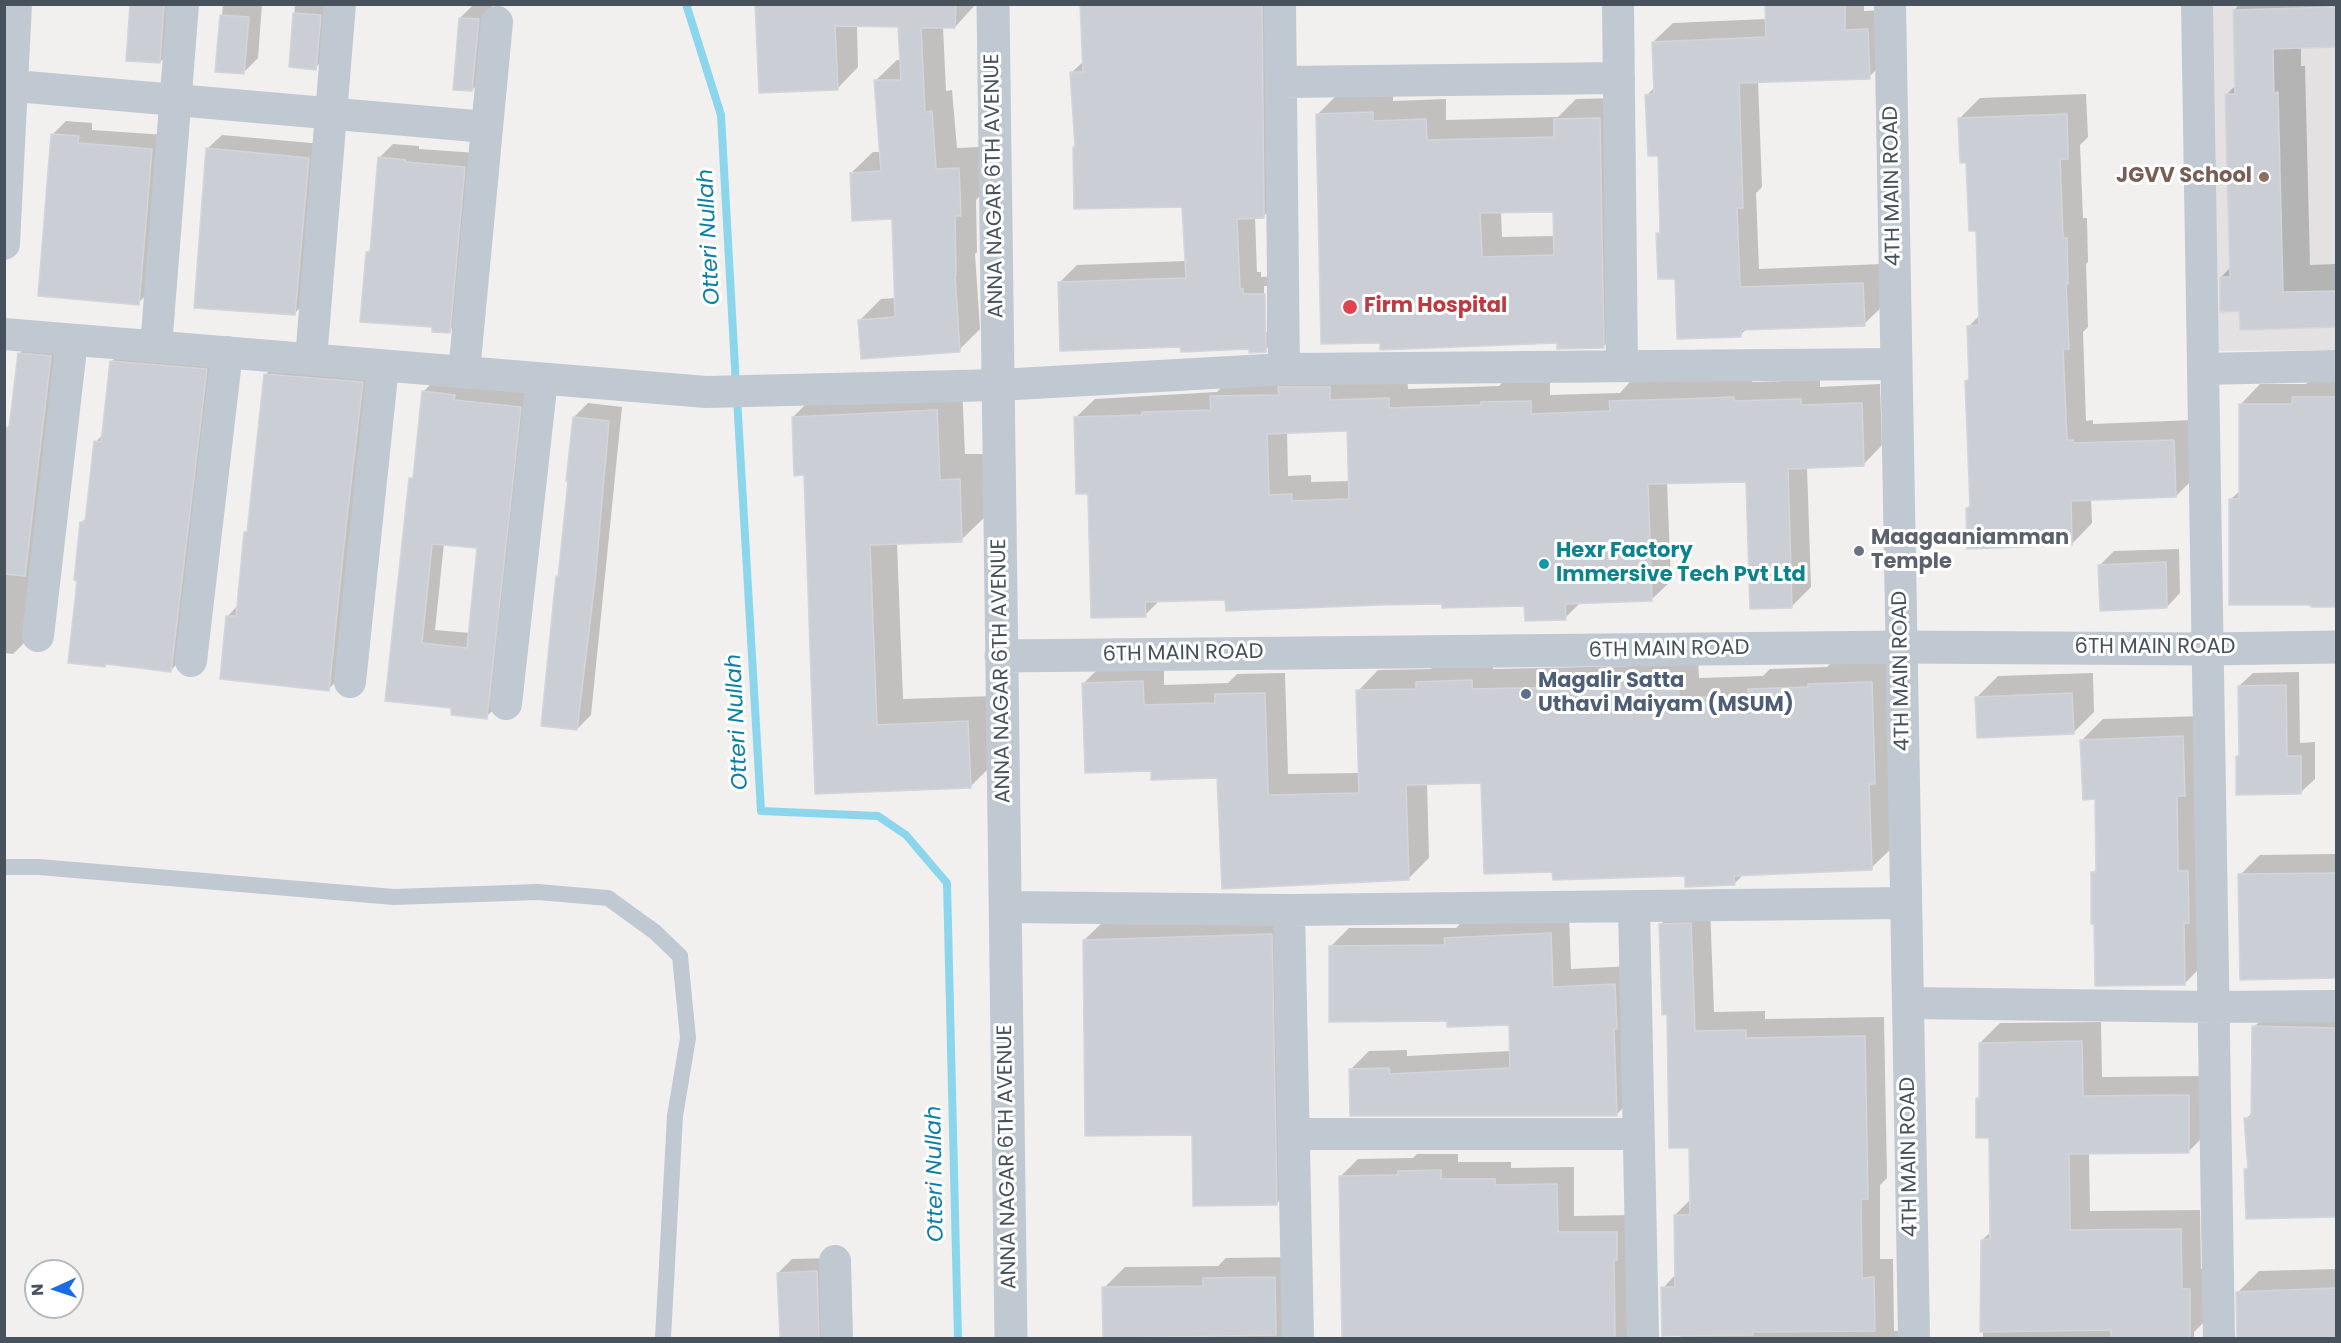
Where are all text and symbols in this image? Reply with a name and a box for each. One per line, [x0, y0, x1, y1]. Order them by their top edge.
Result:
street label: ANNA NAGAR 6TH AVENUE [980, 53, 1010, 319]
street label: 4TH MAIN ROAD [1879, 105, 1907, 267]
place label: JGVV School [2116, 164, 2252, 190]
water label: Otteri Nullah [693, 168, 727, 306]
marker: JGVV School [2257, 170, 2271, 184]
place label: Firm Hospital [1364, 294, 1507, 320]
marker: Firm Hospital [1341, 298, 1359, 316]
place label: Maagaaniamman Temple [1871, 526, 2069, 576]
street label: ANNA NAGAR 6TH AVENUE [987, 538, 1017, 804]
place label: Hexr Factory Immersive Tech Pvt Ltd [1556, 539, 1806, 589]
marker: Maagaaniamman Temple [1852, 544, 1866, 558]
marker: Hexr Factory Immersive Tech Pvt Ltd [1537, 557, 1551, 571]
street label: 4TH MAIN ROAD [1888, 590, 1916, 752]
street label: 6TH MAIN ROAD [2075, 635, 2235, 661]
street label: 6TH MAIN ROAD [1588, 636, 1750, 664]
street label: 6TH MAIN ROAD [1102, 640, 1264, 668]
water label: Otteri Nullah [721, 653, 755, 791]
place label: Magalir Satta Uthavi Maiyam (MSUM) [1538, 669, 1794, 719]
marker: Magalir Satta Uthavi Maiyam (MSUM) [1519, 687, 1533, 701]
street label: ANNA NAGAR 6TH AVENUE [993, 1024, 1023, 1290]
street label: 4TH MAIN ROAD [1896, 1076, 1924, 1238]
water label: Otteri Nullah [922, 1106, 950, 1242]
north arrow [24, 1259, 84, 1319]
text: N [26, 1283, 49, 1296]

